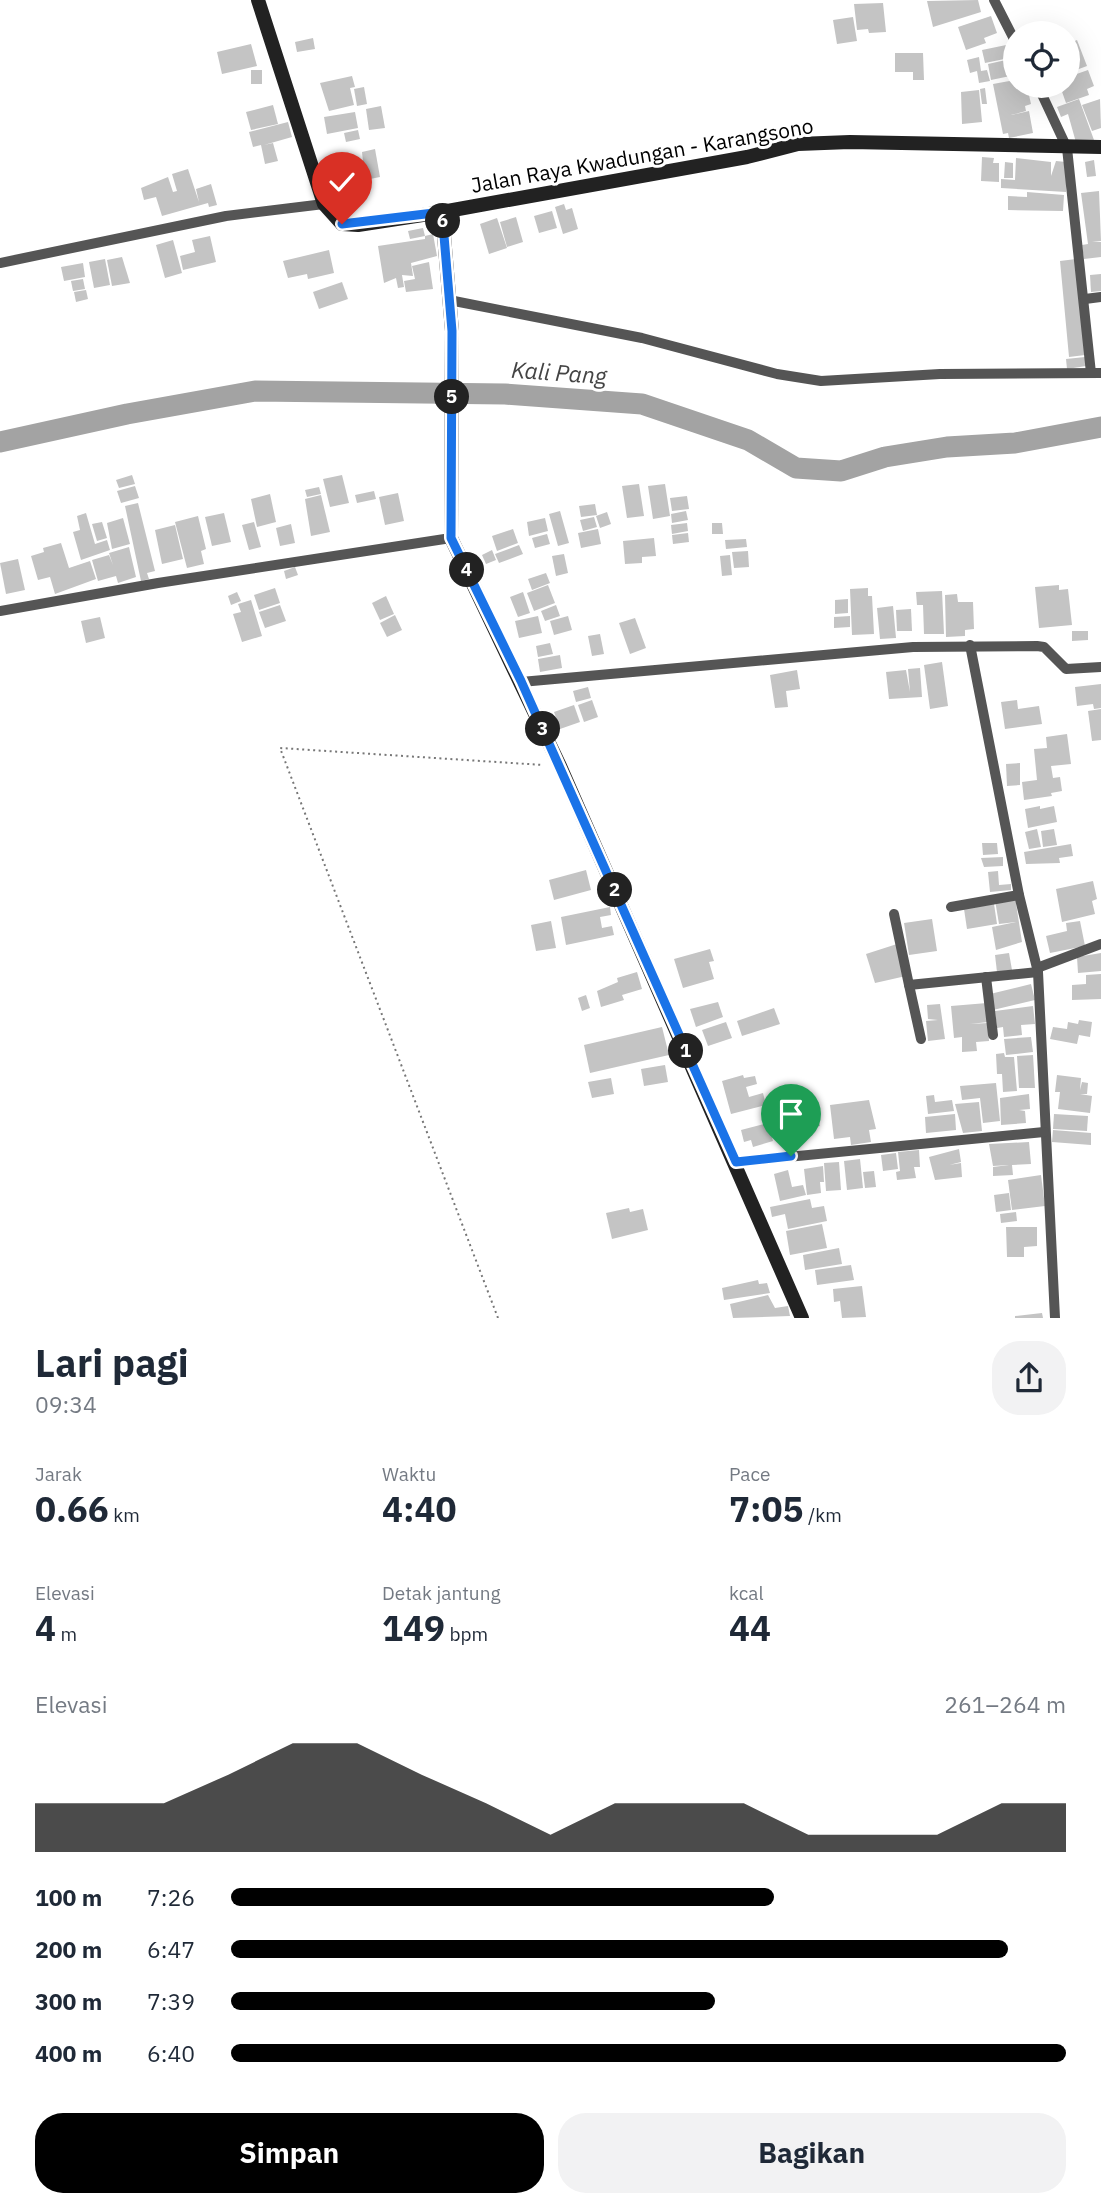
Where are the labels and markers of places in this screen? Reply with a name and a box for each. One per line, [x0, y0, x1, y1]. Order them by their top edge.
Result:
pin [312, 152, 372, 224]
pin: 6 [426, 204, 460, 238]
pin: 5 [434, 380, 470, 414]
pin: 4 [449, 552, 484, 588]
pin: 3 [526, 712, 560, 746]
pin: 2 [598, 872, 632, 908]
pin: 1 [668, 1034, 704, 1068]
pin [761, 1084, 821, 1156]

